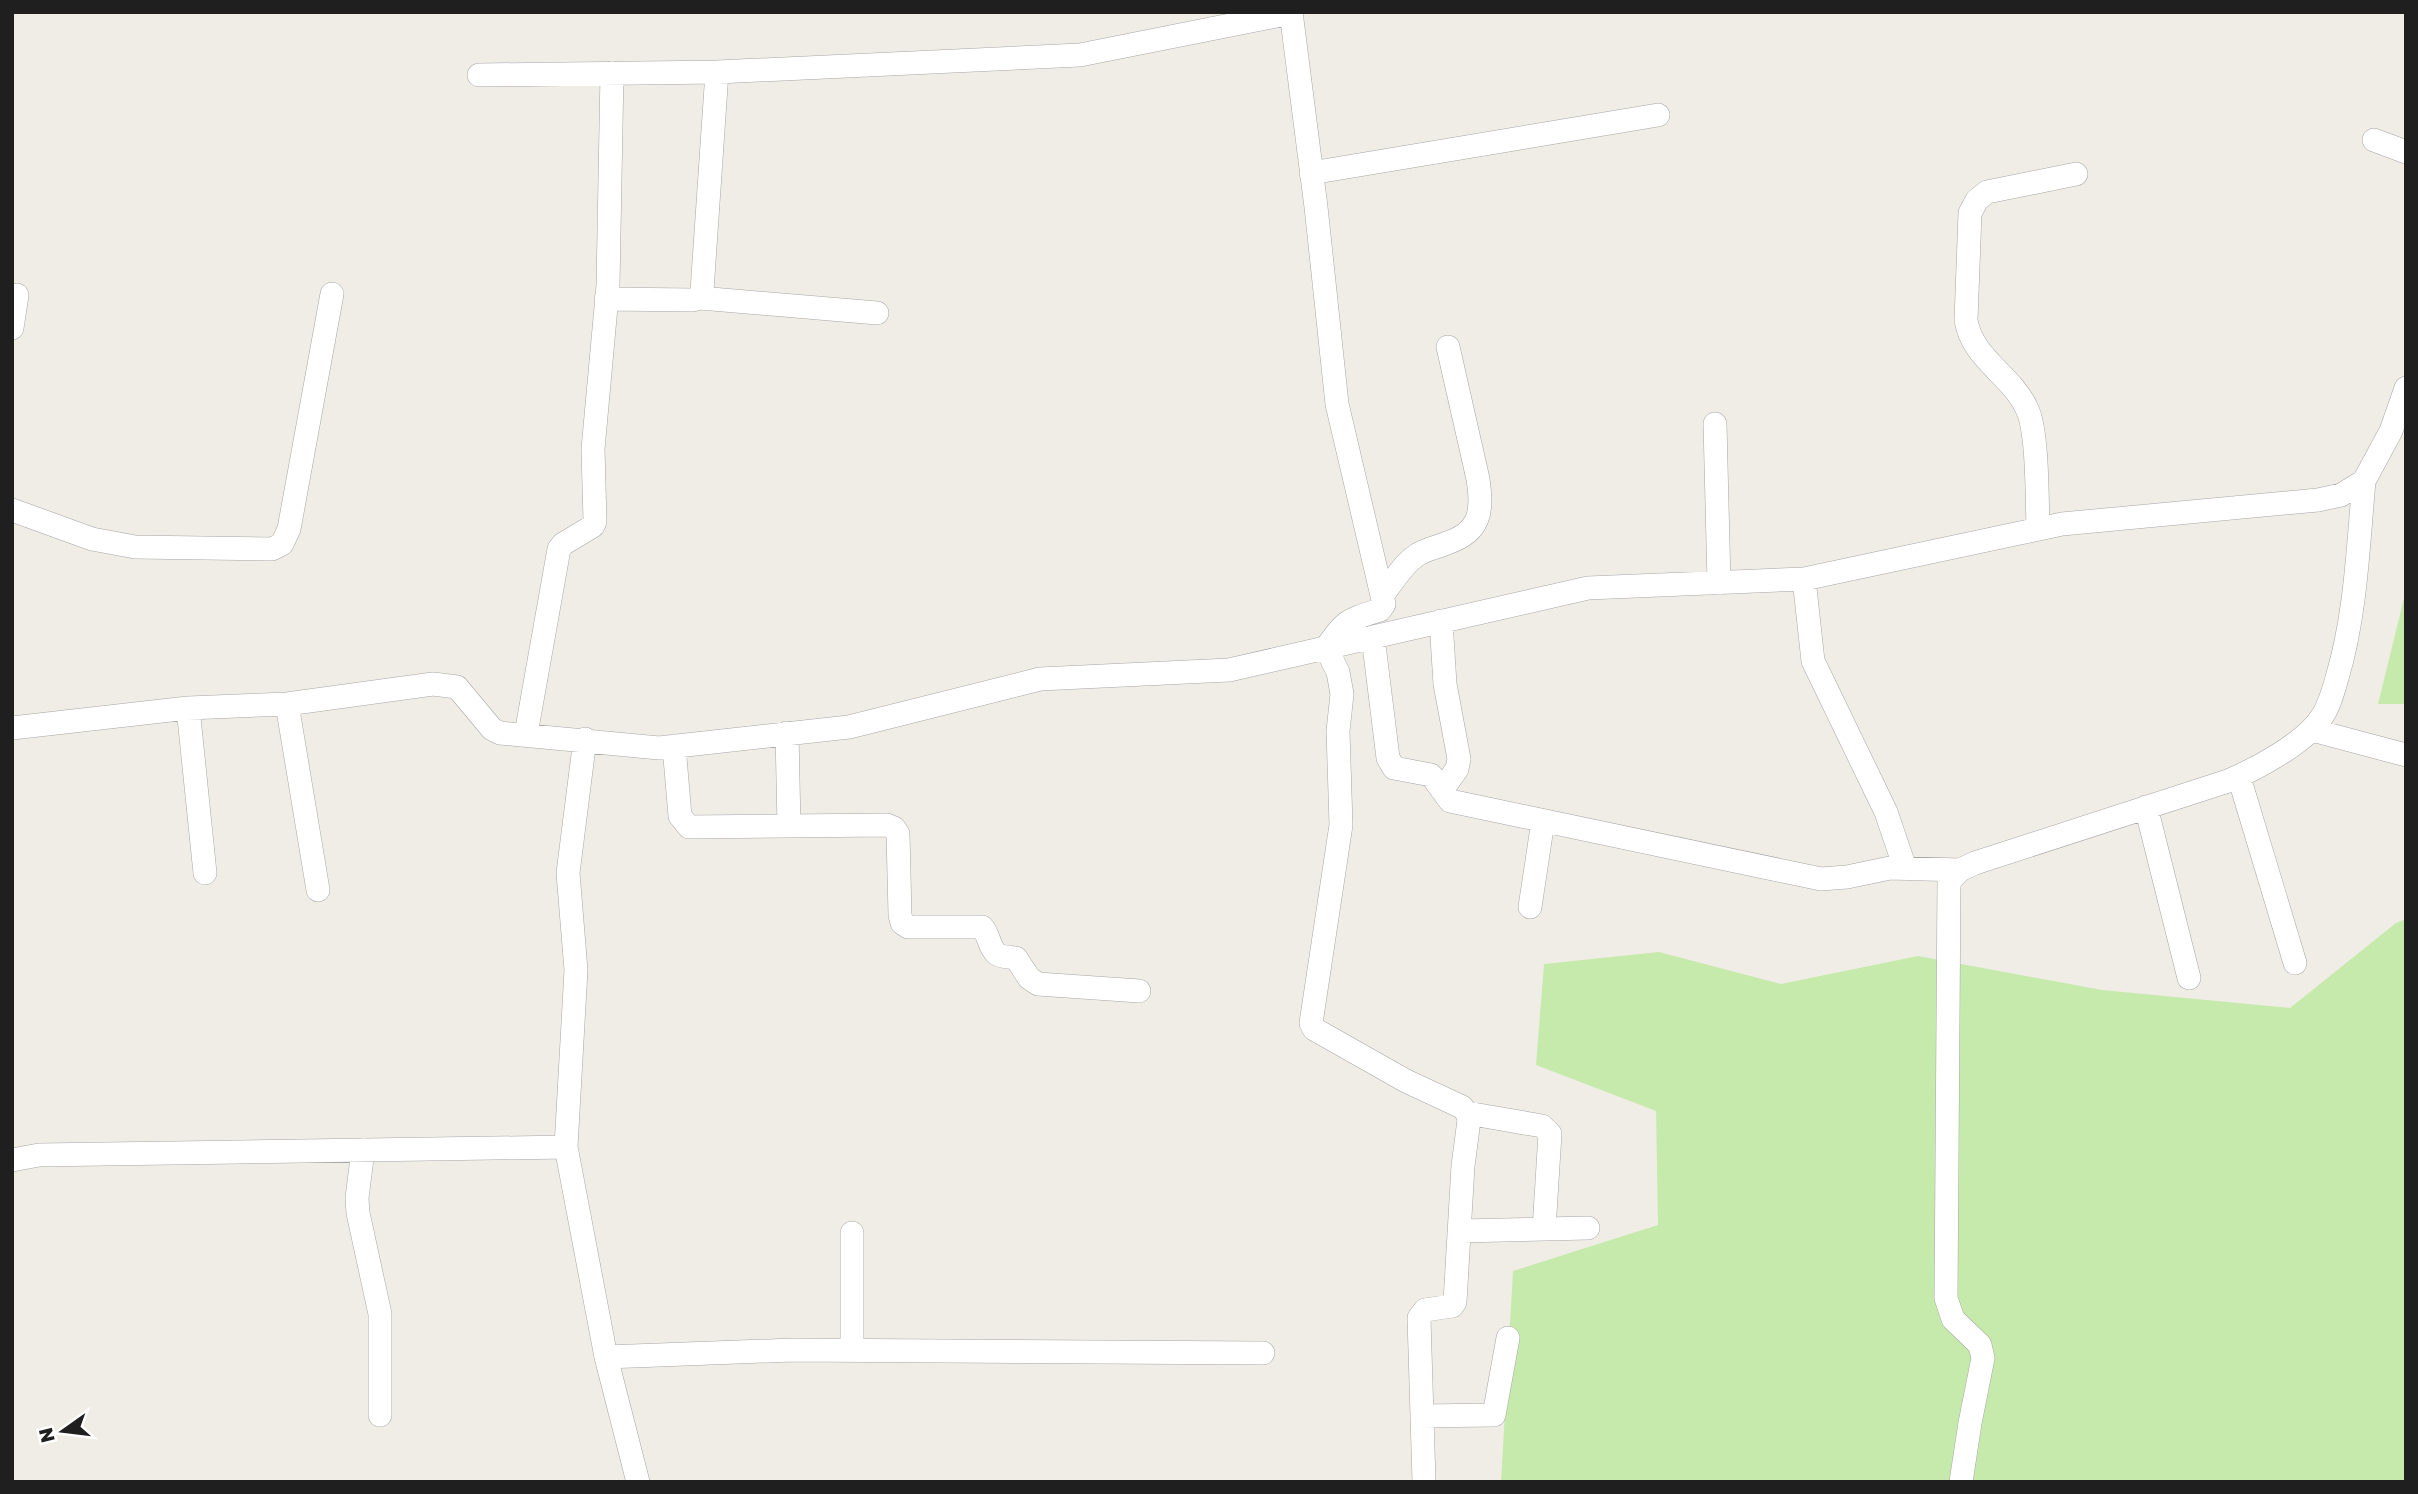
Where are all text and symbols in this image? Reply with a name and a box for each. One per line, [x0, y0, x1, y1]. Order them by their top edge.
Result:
north arrow [28, 1396, 98, 1466]
text: N [33, 1425, 59, 1445]

